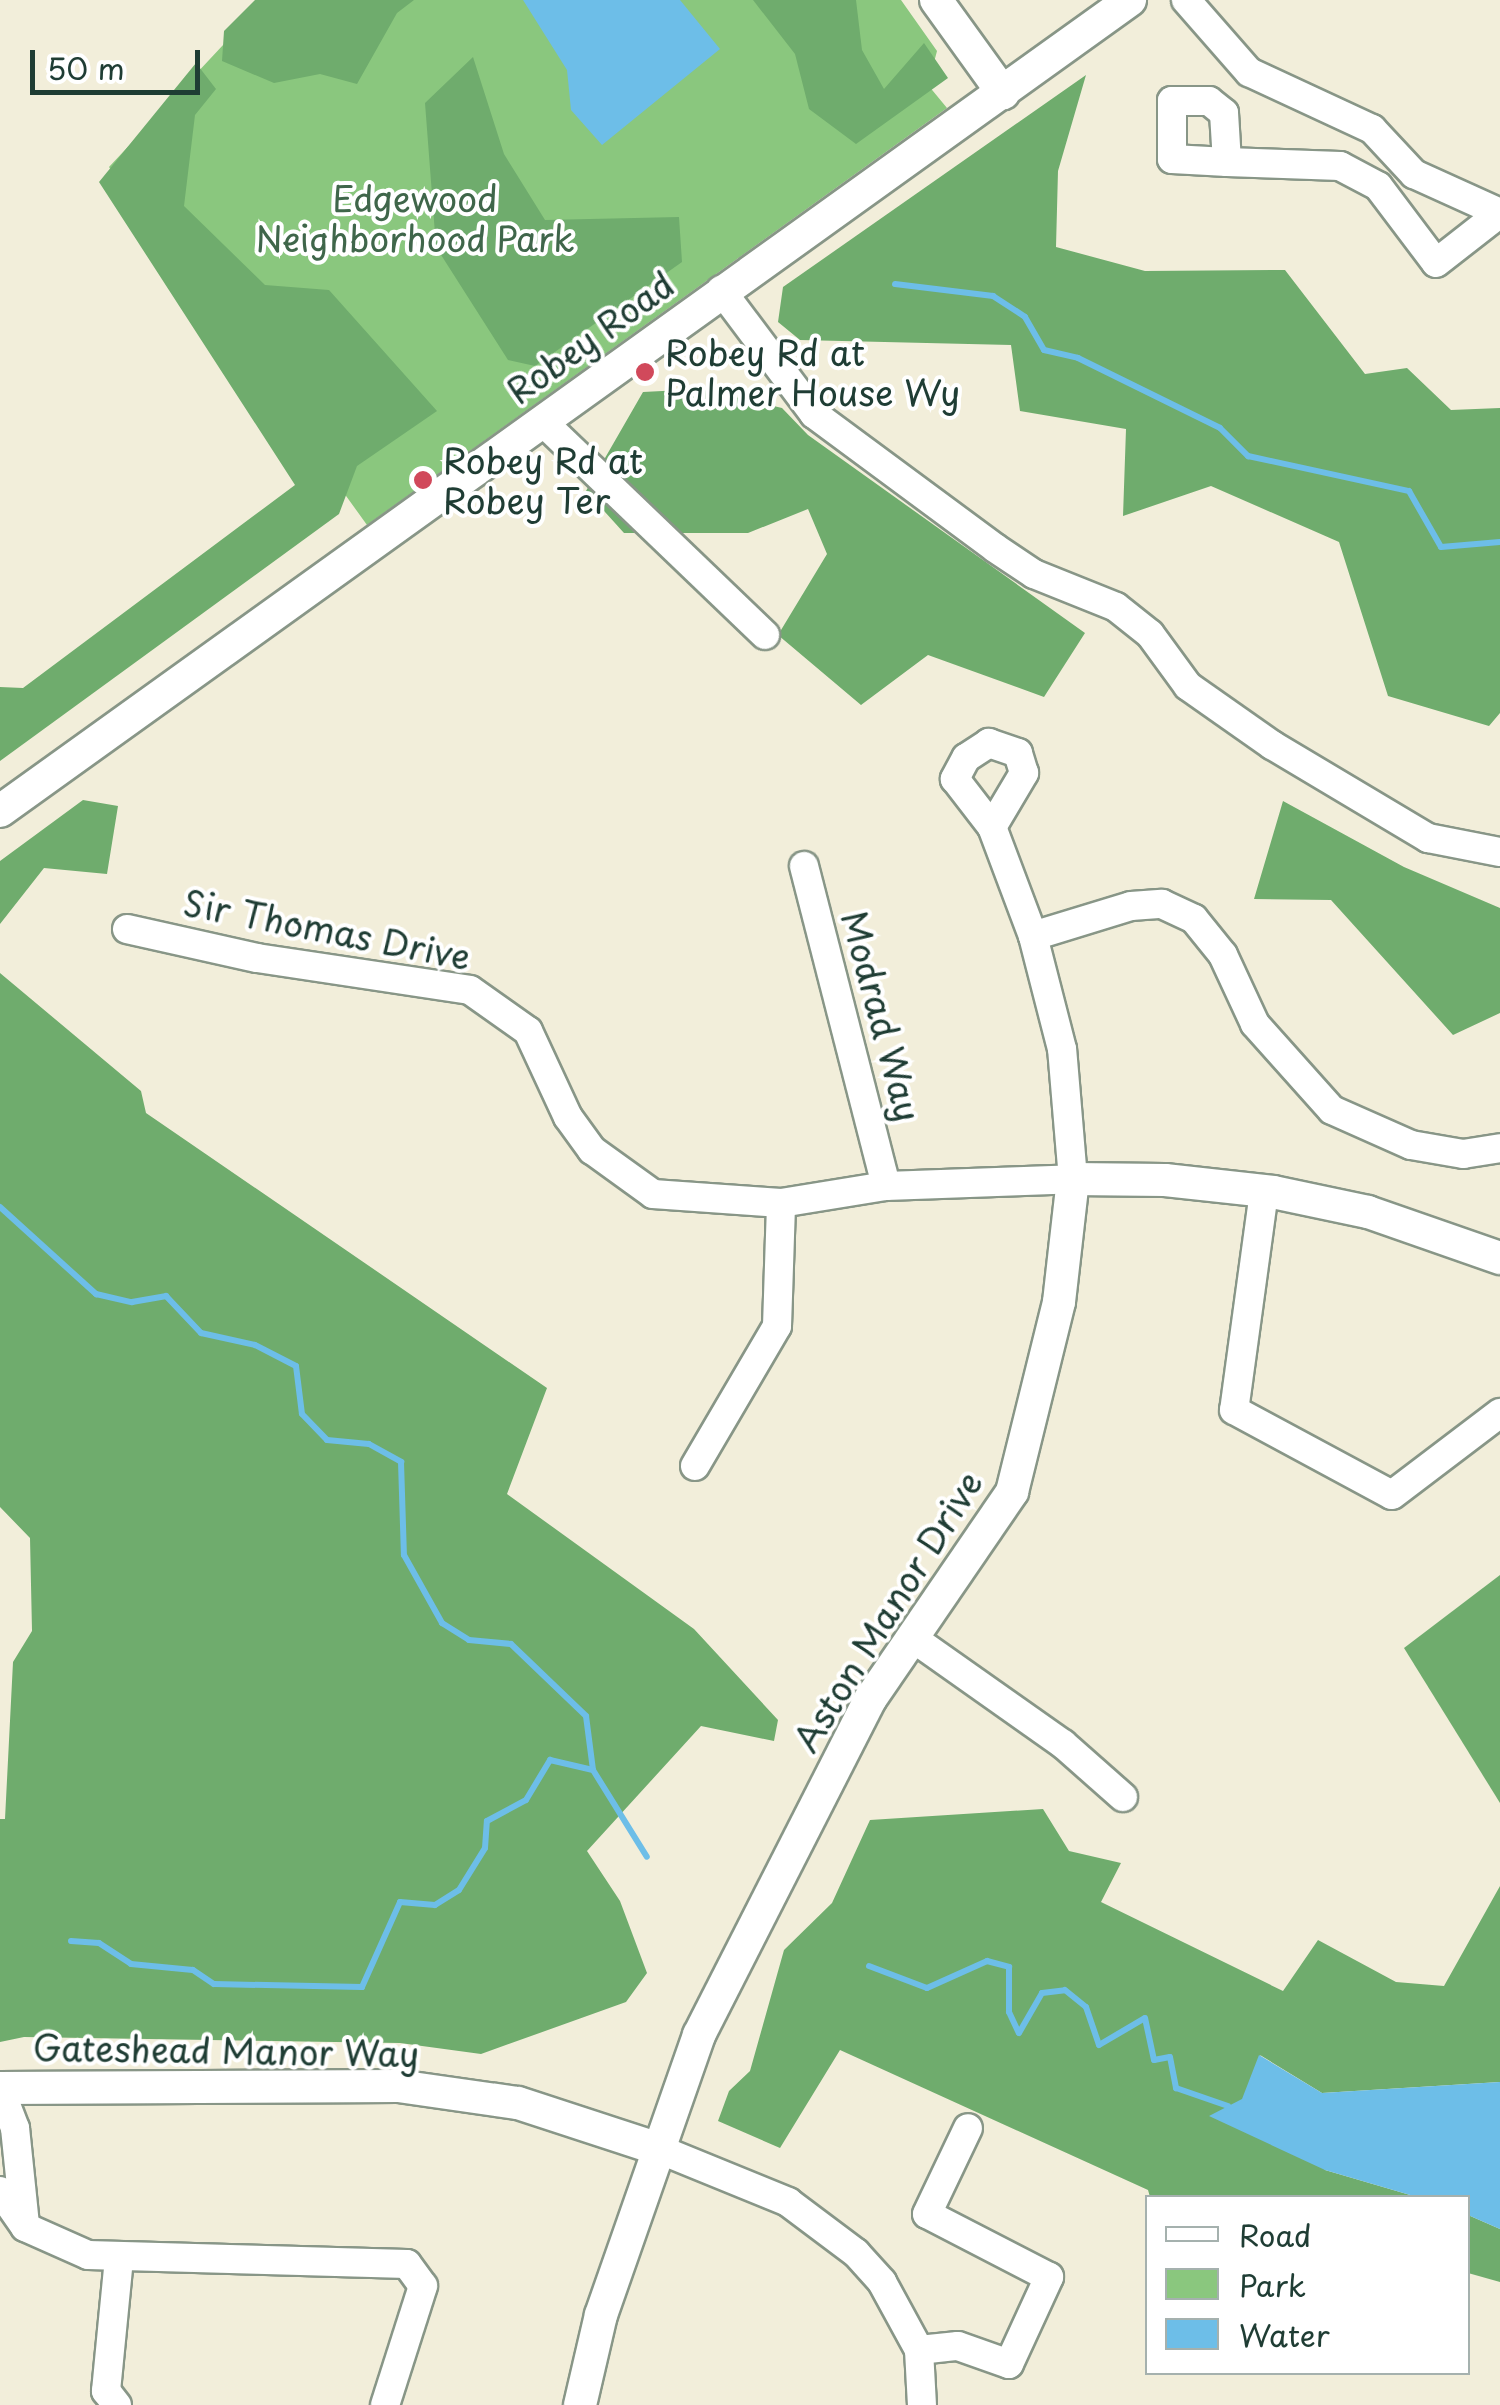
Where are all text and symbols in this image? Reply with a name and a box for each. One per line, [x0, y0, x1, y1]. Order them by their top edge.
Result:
scale bar [35, 30, 205, 92]
text: 50 m [47, 45, 125, 90]
park label: Edgewood Neighborhood Park [255, 177, 575, 259]
street label: Robey Road [497, 262, 683, 412]
place label: Robey Rd at Palmer House Wy [665, 331, 962, 413]
marker: Robey Rd at Palmer House Wy [634, 361, 656, 383]
place label: Robey Rd at Robey Ter [443, 439, 649, 521]
marker: Robey Rd at Robey Ter [412, 469, 434, 491]
street label: Sir Thomas Drive [180, 881, 474, 977]
street label: Modrad Way [834, 906, 930, 1126]
street label: Aston Manor Drive [783, 1463, 991, 1759]
street label: Gateshead Manor Way [31, 2026, 421, 2074]
legend [1145, 2195, 1470, 2375]
text: Road [1239, 2212, 1312, 2257]
text: Park [1239, 2262, 1306, 2307]
text: Water [1239, 2312, 1330, 2357]

